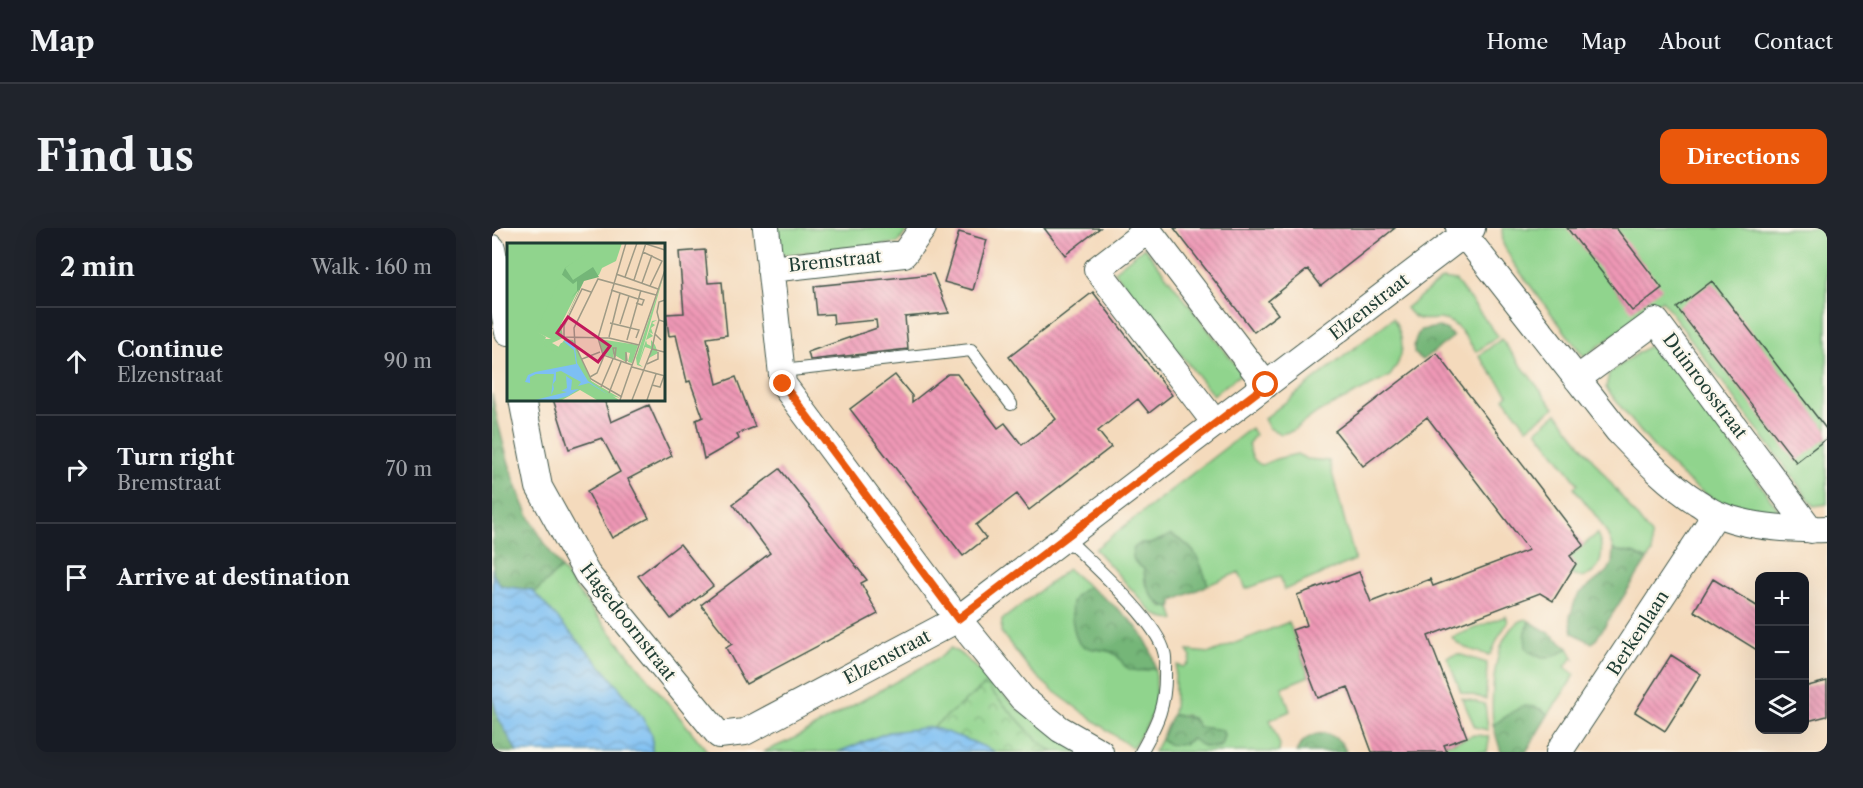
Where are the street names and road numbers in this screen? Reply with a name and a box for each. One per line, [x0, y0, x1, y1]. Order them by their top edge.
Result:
street label: Bremstraat [787, 245, 883, 277]
street label: Elzenstraat [1325, 269, 1414, 345]
street label: Duinroosstraat [1658, 329, 1752, 444]
street label: Hagedoornstraat [575, 559, 681, 686]
street label: Berkenlaan [1602, 586, 1674, 680]
street label: Elzenstraat [840, 625, 935, 689]

